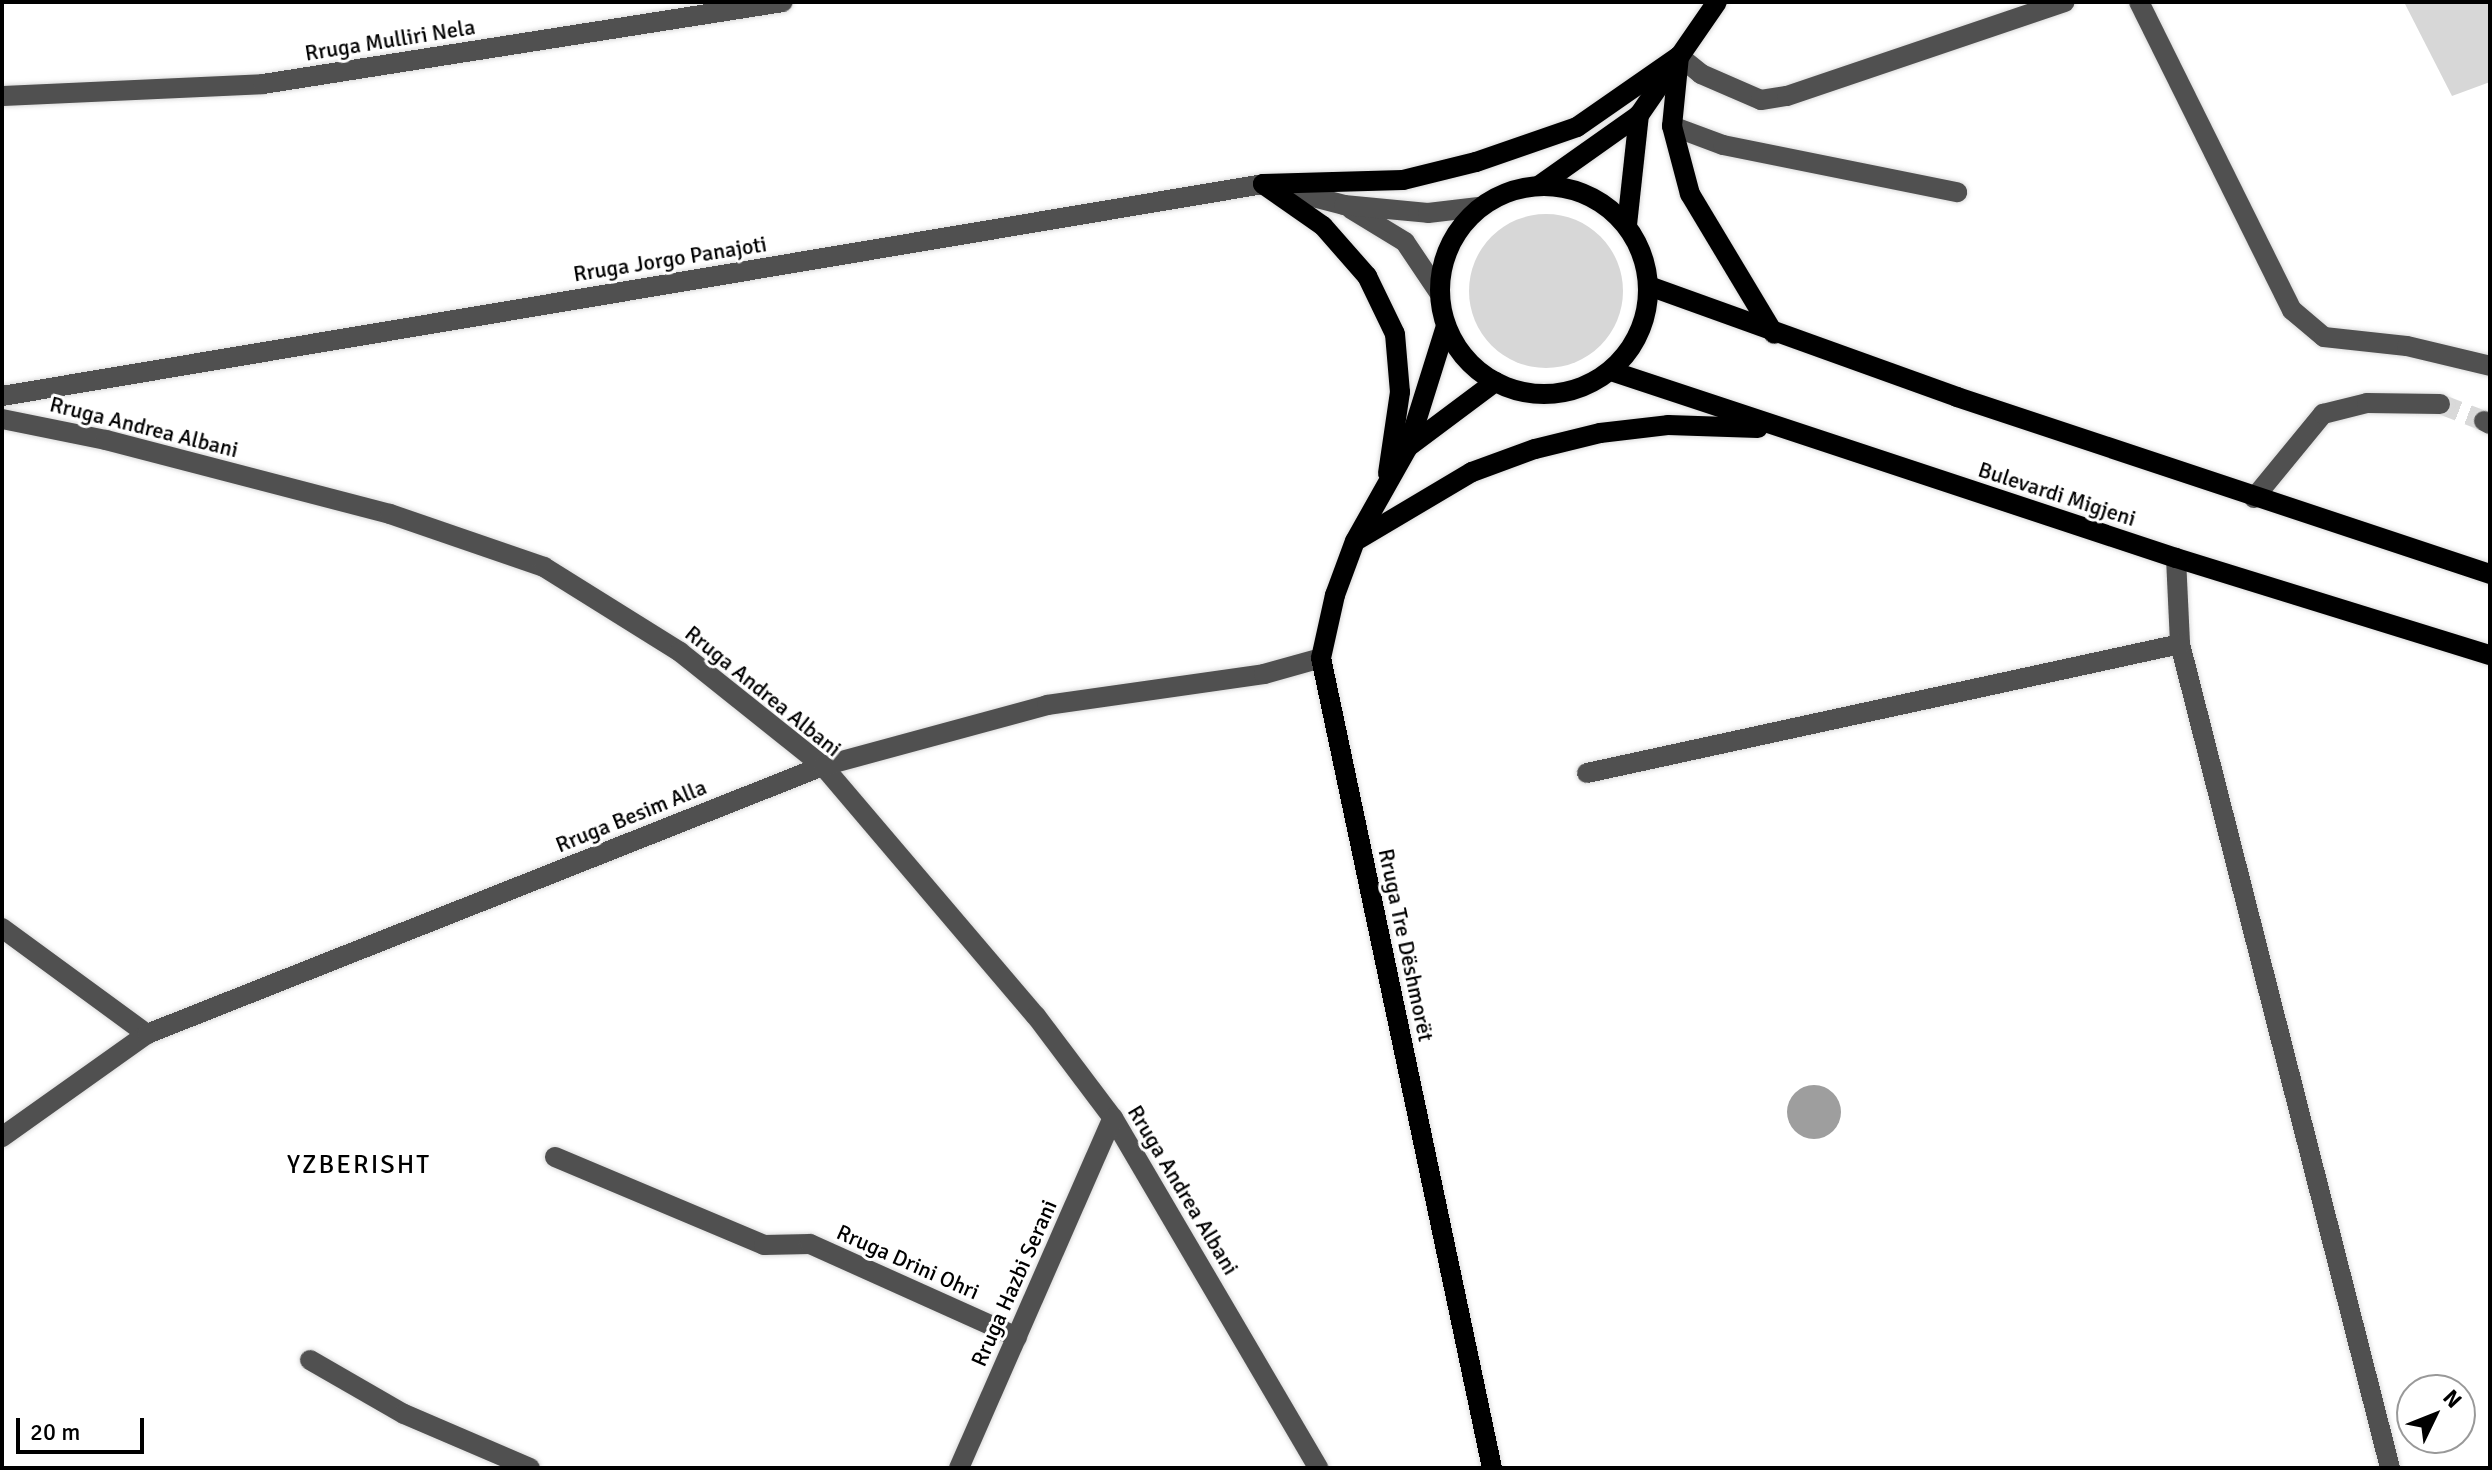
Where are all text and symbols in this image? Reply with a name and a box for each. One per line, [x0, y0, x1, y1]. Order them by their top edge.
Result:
street label: Rruga Mulliri Nela [303, 13, 477, 67]
street label: Rruga Jorgo Panajoti [571, 231, 769, 287]
street label: Rruga Andrea Albani [47, 391, 241, 463]
street label: Bulevardi Migjeni [1975, 456, 2139, 532]
street label: Rruga Andrea Albani [680, 620, 846, 762]
street label: Rruga Besim Alla [552, 774, 710, 858]
street label: Rruga Tre Dëshmorët [1373, 846, 1439, 1044]
street label: Rruga Andrea Albani [1122, 1100, 1244, 1280]
district label: YZBERISHT [287, 1150, 431, 1182]
street label: Rruga Hazbi Serani [965, 1196, 1063, 1370]
street label: Rruga Drini Ohri [833, 1219, 983, 1305]
north arrow [2396, 1374, 2476, 1454]
text: N [2437, 1384, 2468, 1413]
scale bar [20, 1402, 148, 1452]
text: 20 m [30, 1417, 80, 1447]

